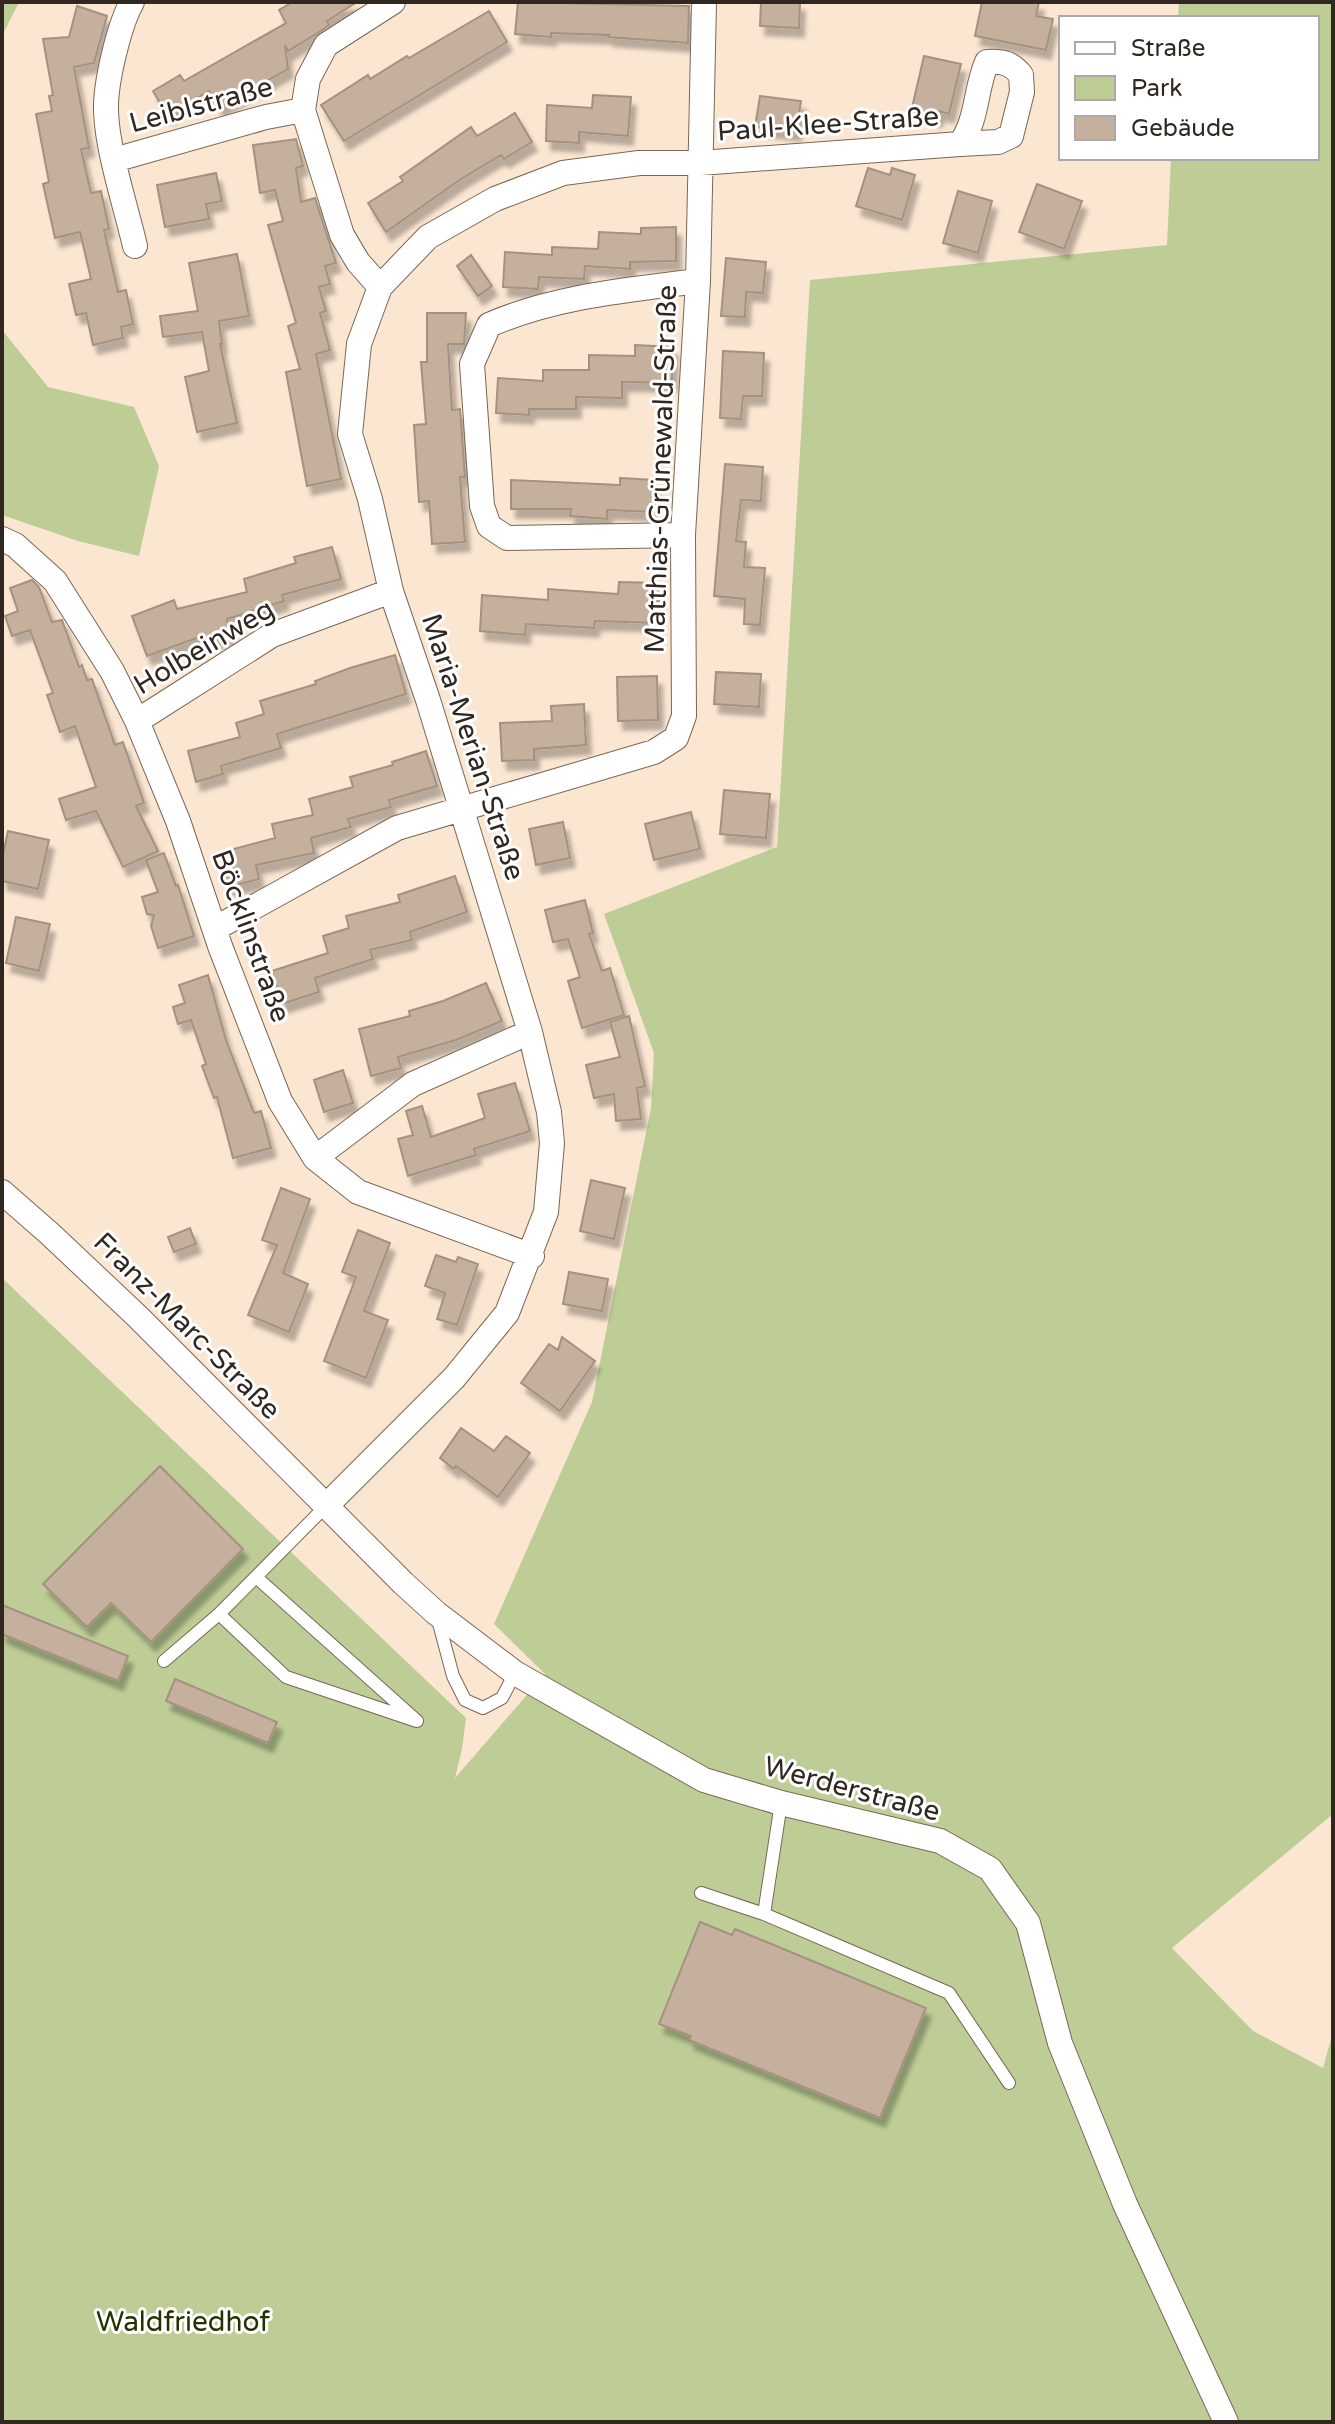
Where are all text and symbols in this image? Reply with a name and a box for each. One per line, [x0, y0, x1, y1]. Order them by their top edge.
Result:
legend [1059, 16, 1319, 160]
text: Straße [1131, 34, 1205, 63]
street label: Leiblstraße [126, 70, 276, 140]
text: Park [1131, 74, 1182, 103]
street label: Paul-Klee-Straße [716, 99, 940, 149]
text: Gebäude [1131, 114, 1235, 143]
street label: Matthias-Grünewald-Straße [638, 284, 684, 654]
street label: Holbeinweg [128, 592, 280, 702]
street label: Maria-Merian-Straße [414, 609, 532, 885]
street label: Böcklinstraße [204, 845, 298, 1027]
street label: Franz-Marc-Straße [86, 1225, 288, 1427]
street label: Werderstraße [760, 1749, 944, 1829]
park label: Waldfriedhof [96, 2305, 270, 2339]

